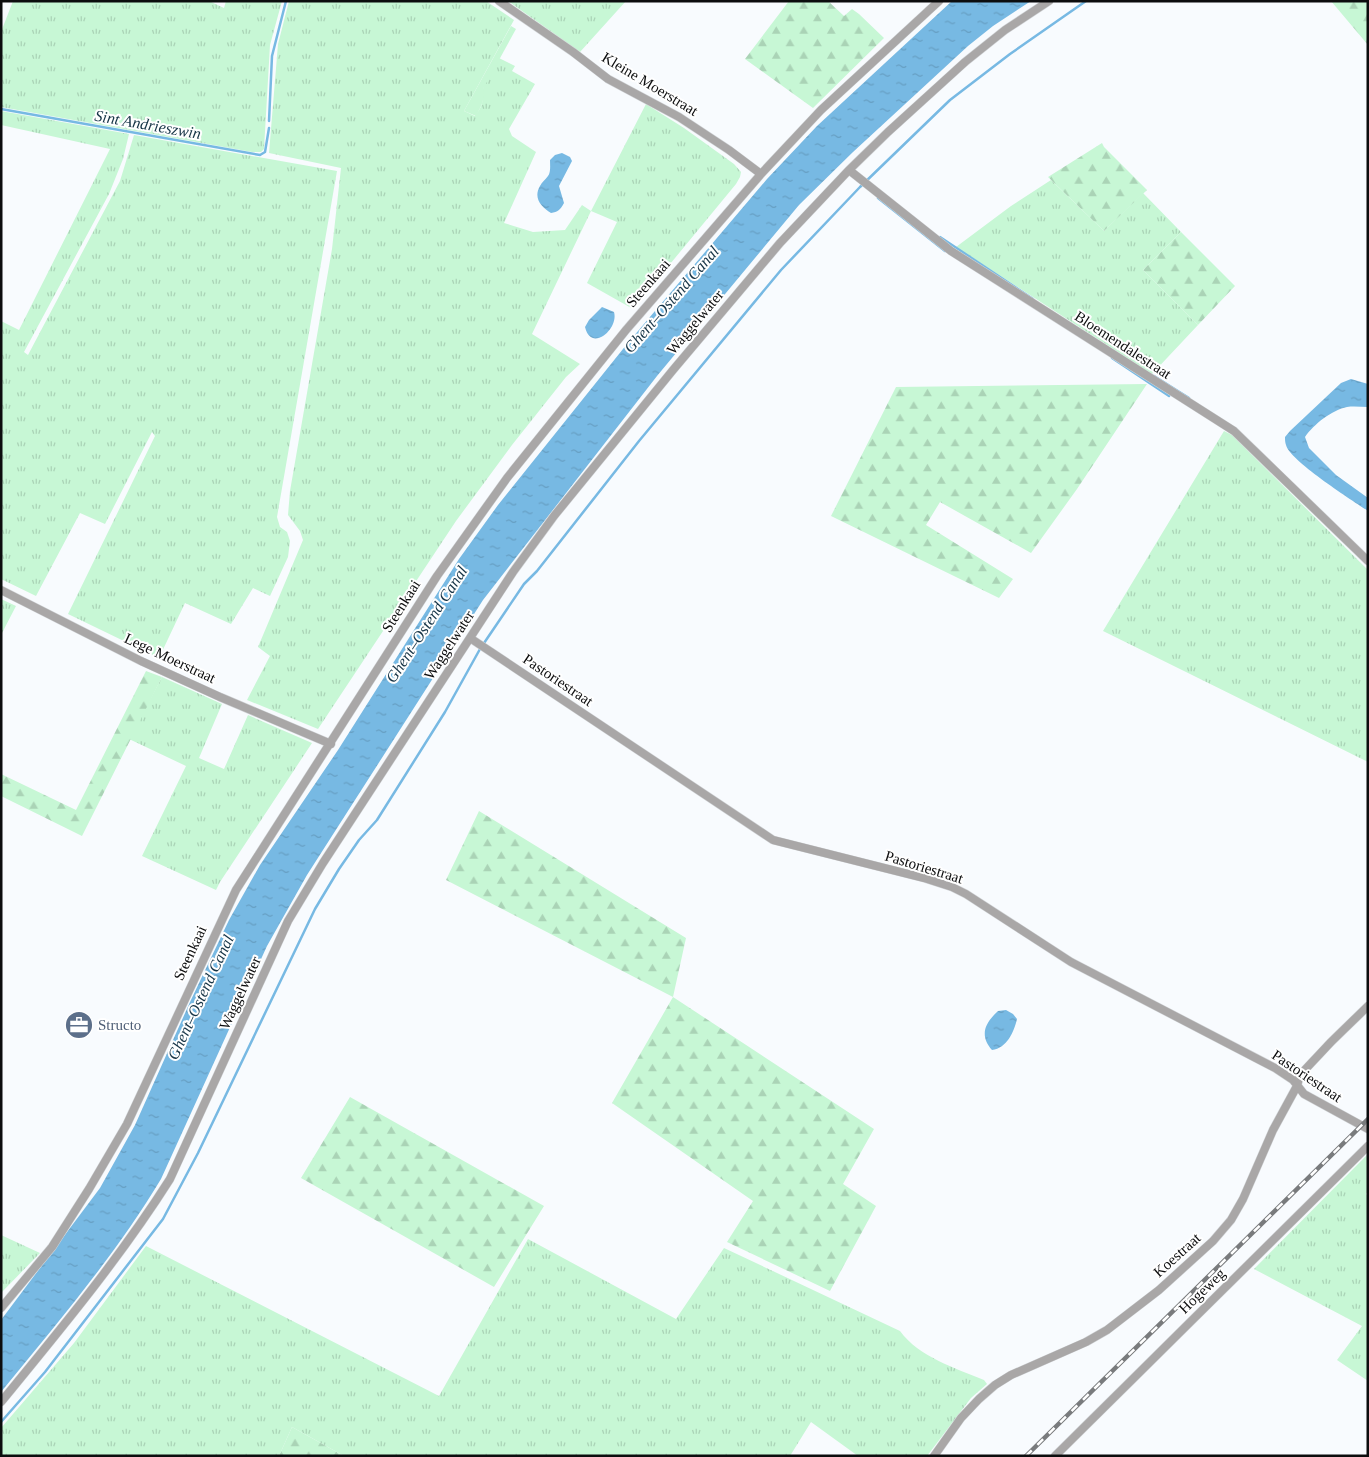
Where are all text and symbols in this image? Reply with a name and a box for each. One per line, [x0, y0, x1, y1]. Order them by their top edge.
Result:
street label: Kleine Moerstraat [599, 49, 701, 119]
water label: Sint Andrieszwin [93, 107, 202, 142]
water label: Ghent–Ostend Canal [620, 242, 723, 356]
street label: Steenkaai [623, 256, 673, 310]
street label: Waggelwater [664, 287, 726, 357]
street label: Bloemendalestraat [1072, 308, 1175, 383]
water label: Ghent–Ostend Canal [382, 562, 471, 686]
street label: Steenkaai [379, 577, 423, 635]
street label: Waggelwater [421, 608, 477, 682]
street label: Lege Moerstraat [122, 630, 219, 686]
street label: Pastoriestraat [520, 651, 597, 710]
street label: Pastoriestraat [883, 848, 966, 887]
street label: Steenkaai [170, 923, 210, 983]
water label: Ghent–Ostend Canal [164, 932, 237, 1062]
street label: Waggelwater [216, 954, 264, 1032]
office icon: Structo [64, 1010, 94, 1040]
place label: Structo [98, 1017, 141, 1033]
street label: Pastoriestraat [1269, 1047, 1346, 1106]
street label: Koestraat [1150, 1229, 1204, 1280]
street label: Hogeweg [1176, 1265, 1229, 1317]

